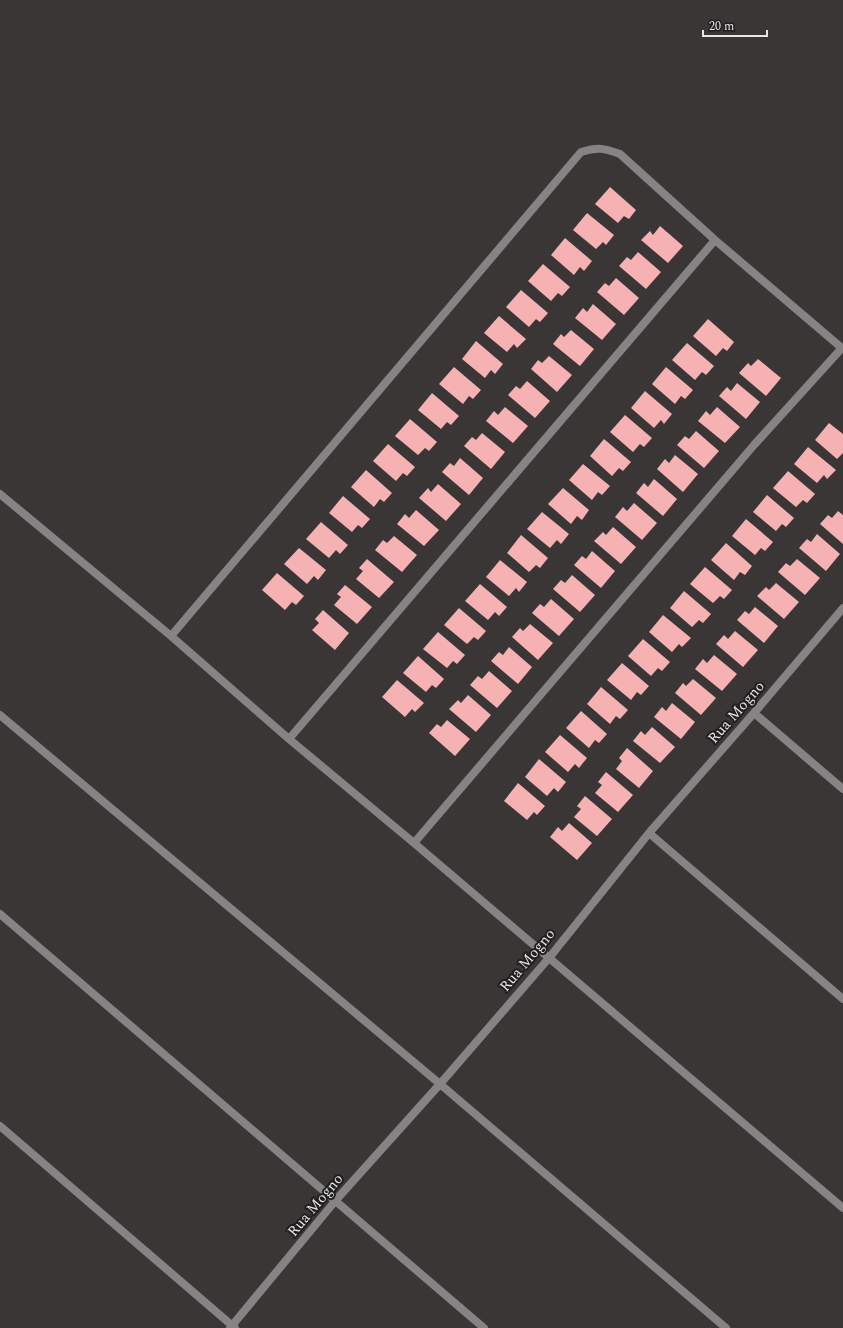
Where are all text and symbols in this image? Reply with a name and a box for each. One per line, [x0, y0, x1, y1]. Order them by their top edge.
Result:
scale bar [703, 12, 767, 38]
text: 20 m [709, 17, 734, 36]
street label: Rua Mogno [703, 676, 770, 749]
street label: Rua Mogno [494, 924, 561, 997]
street label: Rua Mogno [282, 1169, 349, 1242]

